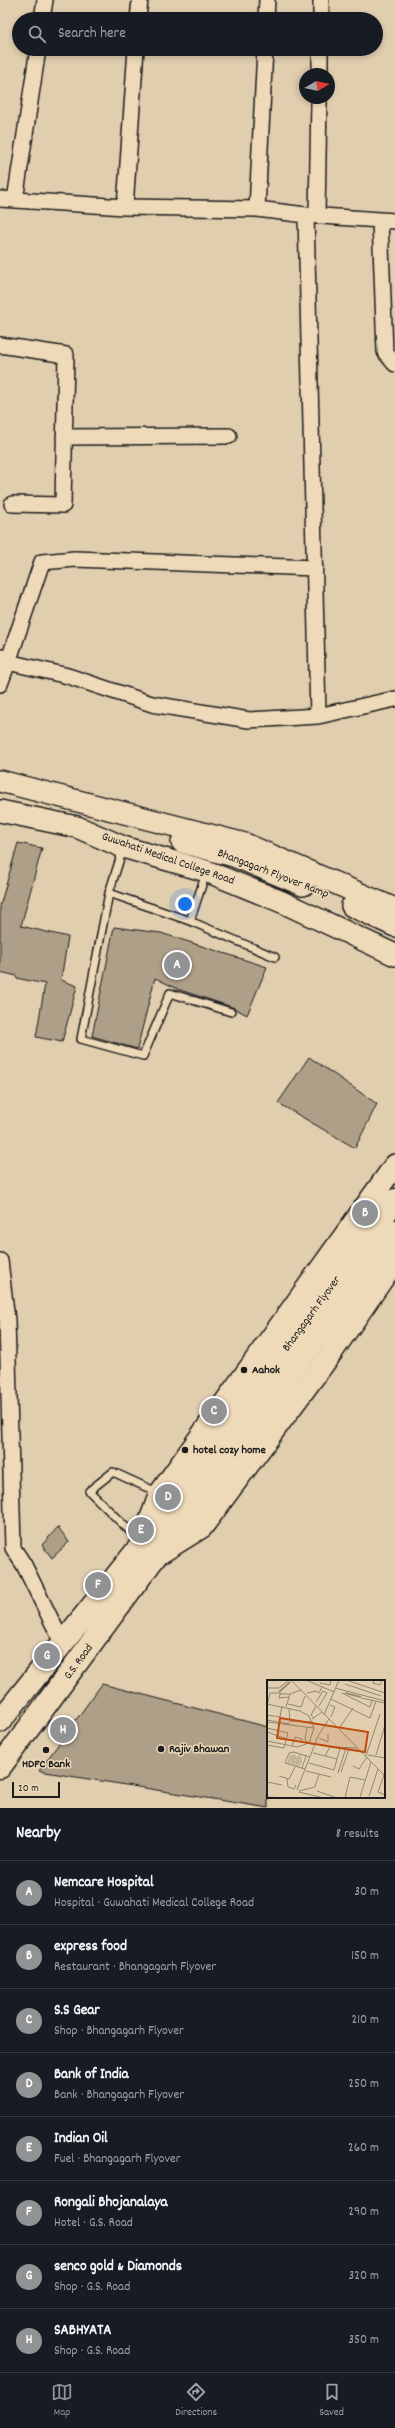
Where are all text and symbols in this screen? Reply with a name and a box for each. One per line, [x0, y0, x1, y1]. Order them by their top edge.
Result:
search box [12, 12, 383, 56]
icon: search [26, 23, 48, 45]
text: Search here [58, 23, 126, 45]
north arrow [299, 68, 335, 104]
street label: Guwahati Medical College Road [99, 828, 237, 890]
street label: Bhangagarh Flyover Ramp [215, 845, 331, 903]
your location [175, 894, 195, 914]
pin: A [164, 950, 190, 980]
pin: B [352, 1198, 378, 1228]
street label: Bhangagarh Flyover [279, 1272, 346, 1355]
place label: Aahok [252, 1362, 280, 1379]
marker: Aahok [239, 1365, 249, 1375]
pin: C [201, 1396, 227, 1426]
place label: hotel cozy home [193, 1442, 267, 1459]
marker: hotel cozy home [180, 1445, 190, 1455]
pin: D [155, 1482, 181, 1512]
pin: E [128, 1515, 154, 1545]
pin: F [85, 1570, 111, 1600]
pin: G [34, 1641, 60, 1671]
street label: G.S. Road [60, 1641, 98, 1683]
inset map [267, 1680, 385, 1798]
pin: H [50, 1715, 76, 1745]
place label: Rajiv Bhawan [169, 1741, 230, 1758]
marker: Rajiv Bhawan [156, 1744, 166, 1754]
marker: HDFC Bank [41, 1745, 51, 1755]
place label: HDFC Bank [22, 1756, 70, 1773]
scale bar [12, 1780, 60, 1799]
text: 20 m [18, 1781, 39, 1797]
text: Nearby [16, 1822, 60, 1846]
text: 8 results [336, 1825, 379, 1844]
text: Nemcare Hospital [54, 1872, 153, 1894]
text: A [25, 1883, 33, 1902]
text: 30 m [354, 1883, 379, 1902]
text: Hospital · Guwahati Medical College Road [54, 1894, 254, 1913]
text: express food [54, 1936, 127, 1958]
text: B [26, 1947, 32, 1966]
text: 150 m [351, 1947, 379, 1966]
text: Restaurant · Bhangagarh Flyover [54, 1958, 216, 1977]
text: S.S Gear [54, 2000, 100, 2022]
text: C [26, 2011, 32, 2030]
text: 210 m [351, 2011, 379, 2030]
text: Shop · Bhangagarh Flyover [54, 2022, 184, 2041]
text: Bank of India [54, 2064, 128, 2086]
text: D [26, 2075, 32, 2094]
text: 250 m [348, 2075, 379, 2094]
text: Bank · Bhangagarh Flyover [54, 2086, 184, 2105]
text: Indian Oil [54, 2128, 108, 2150]
text: E [26, 2139, 32, 2158]
text: 260 m [348, 2139, 379, 2158]
text: Fuel · Bhangagarh Flyover [54, 2150, 181, 2169]
text: Rongali Bhojanalaya [54, 2192, 168, 2214]
text: F [26, 2203, 32, 2222]
text: 290 m [348, 2203, 379, 2222]
text: Hotel · G.S. Road [54, 2214, 133, 2233]
text: senco gold & Diamonds [54, 2256, 182, 2278]
text: G [26, 2267, 32, 2286]
text: 320 m [349, 2267, 379, 2286]
text: Shop · G.S. Road [54, 2278, 130, 2297]
text: SABHYATA [54, 2320, 111, 2342]
text: H [26, 2331, 32, 2350]
text: 350 m [348, 2331, 379, 2350]
text: Shop · G.S. Road [54, 2342, 130, 2361]
tab: Map [51, 2381, 73, 2421]
tab: Directions [175, 2381, 217, 2421]
tab: Saved [319, 2381, 344, 2421]

